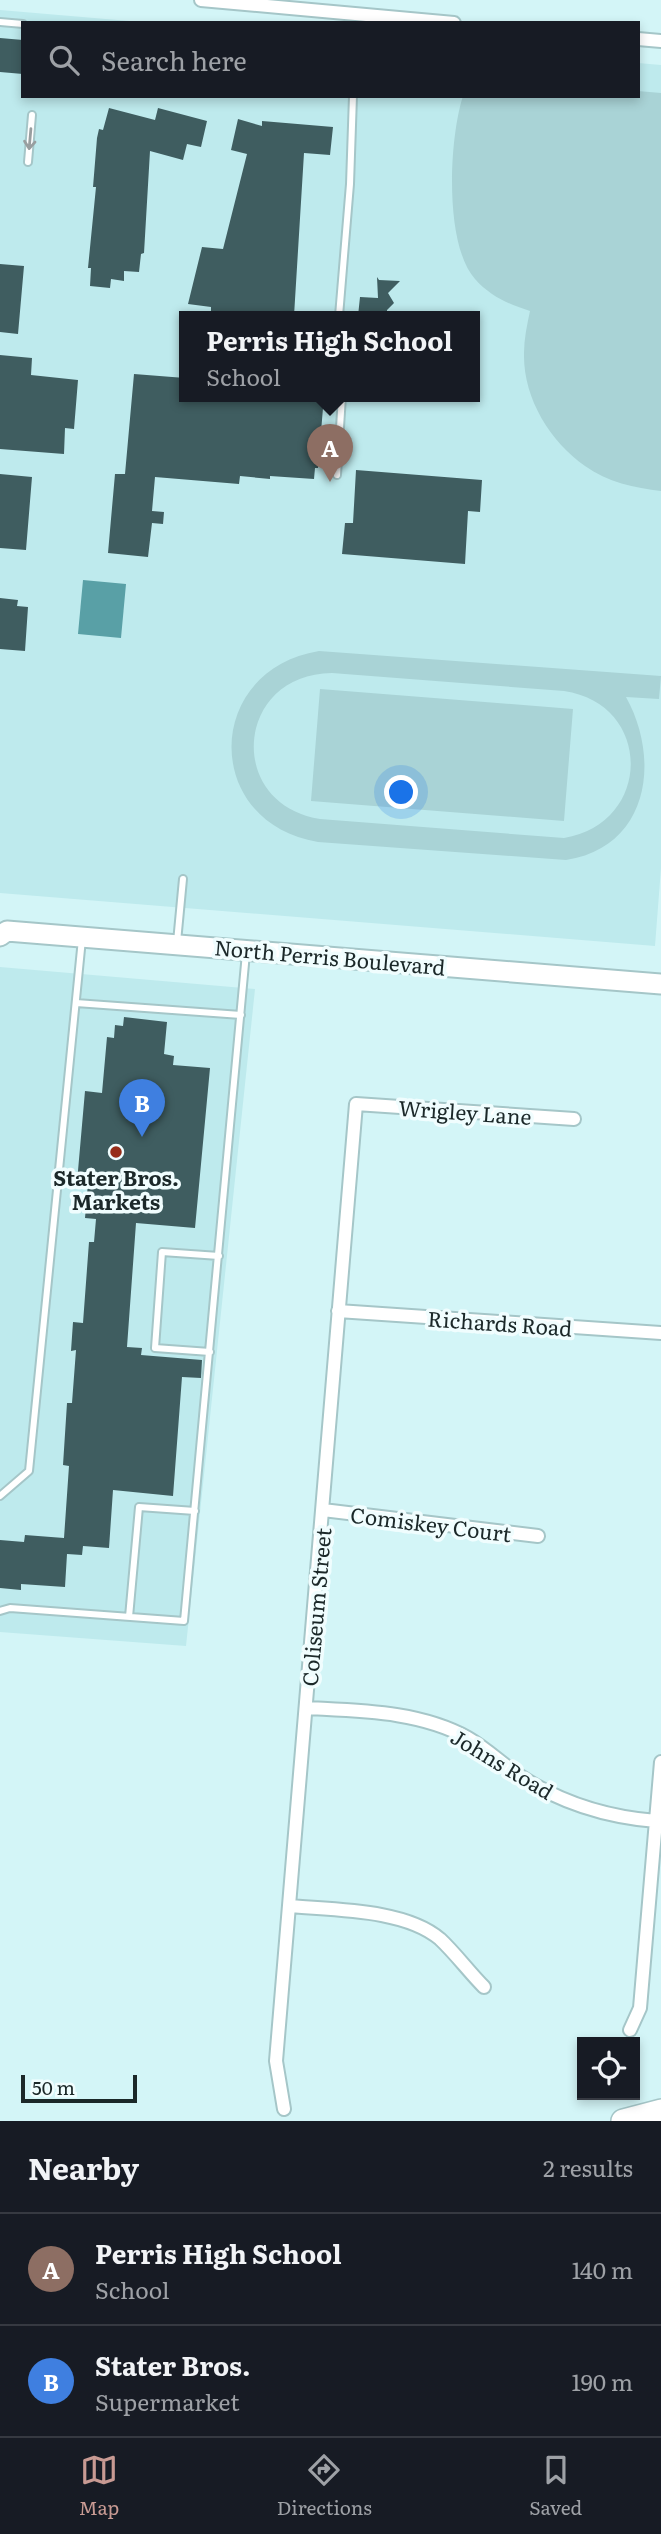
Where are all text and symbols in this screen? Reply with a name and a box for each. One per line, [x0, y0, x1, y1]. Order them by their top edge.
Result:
search box [21, 21, 640, 98]
text: Search here [101, 40, 247, 79]
icon: search [45, 41, 83, 79]
one-way arrow [23, 127, 36, 149]
popup [179, 311, 480, 402]
text: Perris High School [206, 320, 453, 359]
text: School [206, 359, 281, 393]
pin: A [307, 424, 353, 482]
your location [384, 775, 418, 809]
street label: North Perris Boulevard [213, 930, 447, 982]
pin: B [119, 1079, 165, 1137]
street label: Wrigley Lane [397, 1091, 533, 1131]
marker: Stater Bros. Markets [108, 1144, 124, 1160]
place label: Stater Bros. Markets [53, 1161, 179, 1216]
street label: Richards Road [427, 1301, 573, 1343]
street label: Comiskey Court [349, 1498, 514, 1548]
street label: Coliseum Street [293, 1526, 337, 1688]
street label: Johns Road [446, 1720, 560, 1806]
map controls [577, 2037, 640, 2100]
button: locate [577, 2037, 640, 2100]
scale bar [21, 2072, 136, 2104]
text: 50 m [32, 2073, 75, 2101]
text: Nearby [28, 2145, 139, 2189]
text: 2 results [543, 2150, 633, 2184]
text: Perris High School [95, 2233, 342, 2272]
text: A [42, 2252, 60, 2286]
text: 140 m [572, 2252, 633, 2286]
text: School [95, 2272, 169, 2306]
text: Stater Bros. [95, 2345, 251, 2384]
text: B [43, 2364, 59, 2398]
text: 190 m [571, 2364, 633, 2398]
text: Supermarket [95, 2384, 239, 2418]
tab: Map [79, 2451, 119, 2521]
tab: Directions [277, 2451, 372, 2521]
tab: Saved [529, 2451, 582, 2521]

